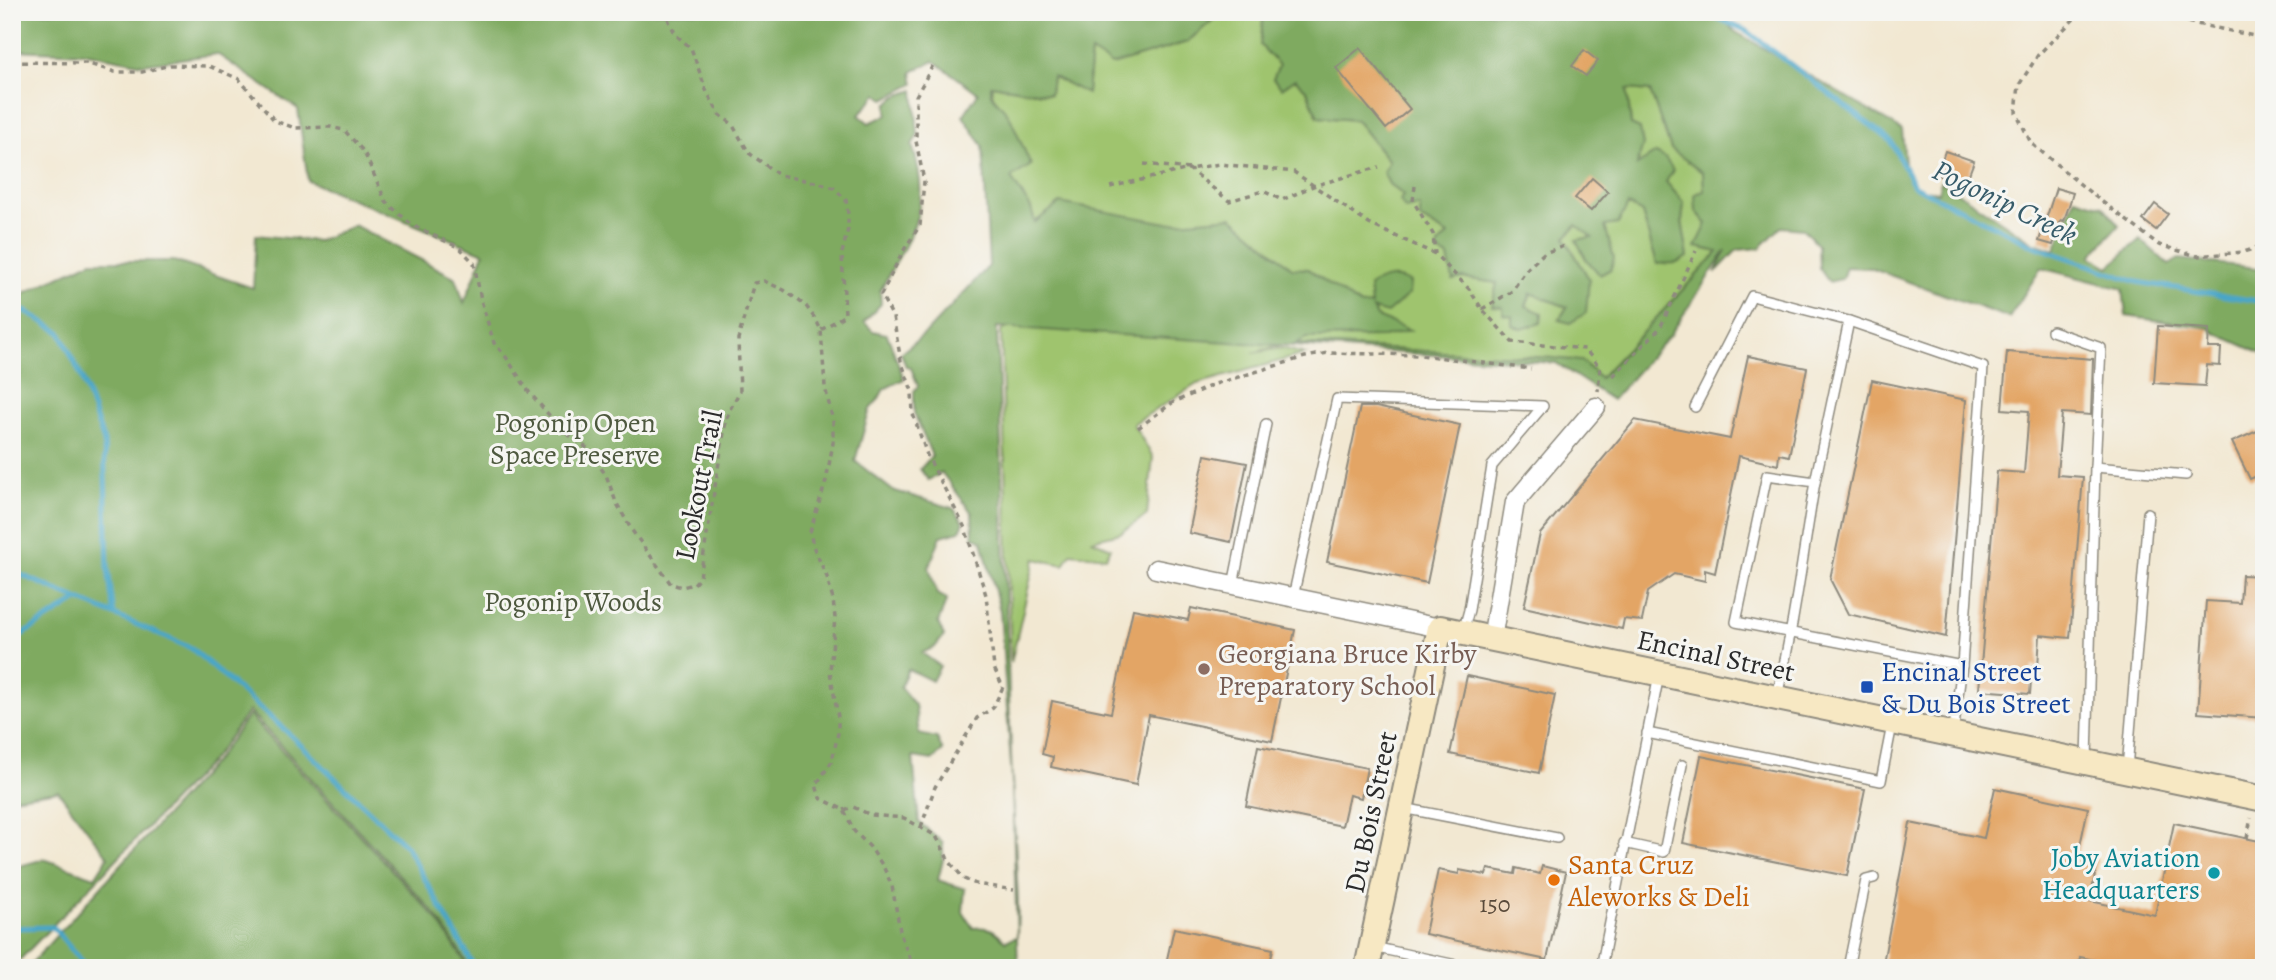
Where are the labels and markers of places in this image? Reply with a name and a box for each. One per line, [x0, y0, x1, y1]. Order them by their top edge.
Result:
place label: Georgiana Bruce Kirby Preparatory School [1218, 635, 1477, 705]
place label: Encinal Street & Du Bois Street [1881, 653, 2070, 723]
marker: Georgiana Bruce Kirby Preparatory School [1196, 661, 1212, 677]
marker: Encinal Street & Du Bois Street [1859, 679, 1875, 695]
place label: Joby Aviation Headquarters [2042, 839, 2200, 909]
place label: Santa Cruz Aleworks & Deli [1567, 846, 1750, 916]
marker: Joby Aviation Headquarters [2206, 865, 2222, 881]
marker: Santa Cruz Aleworks & Deli [1546, 872, 1562, 888]

